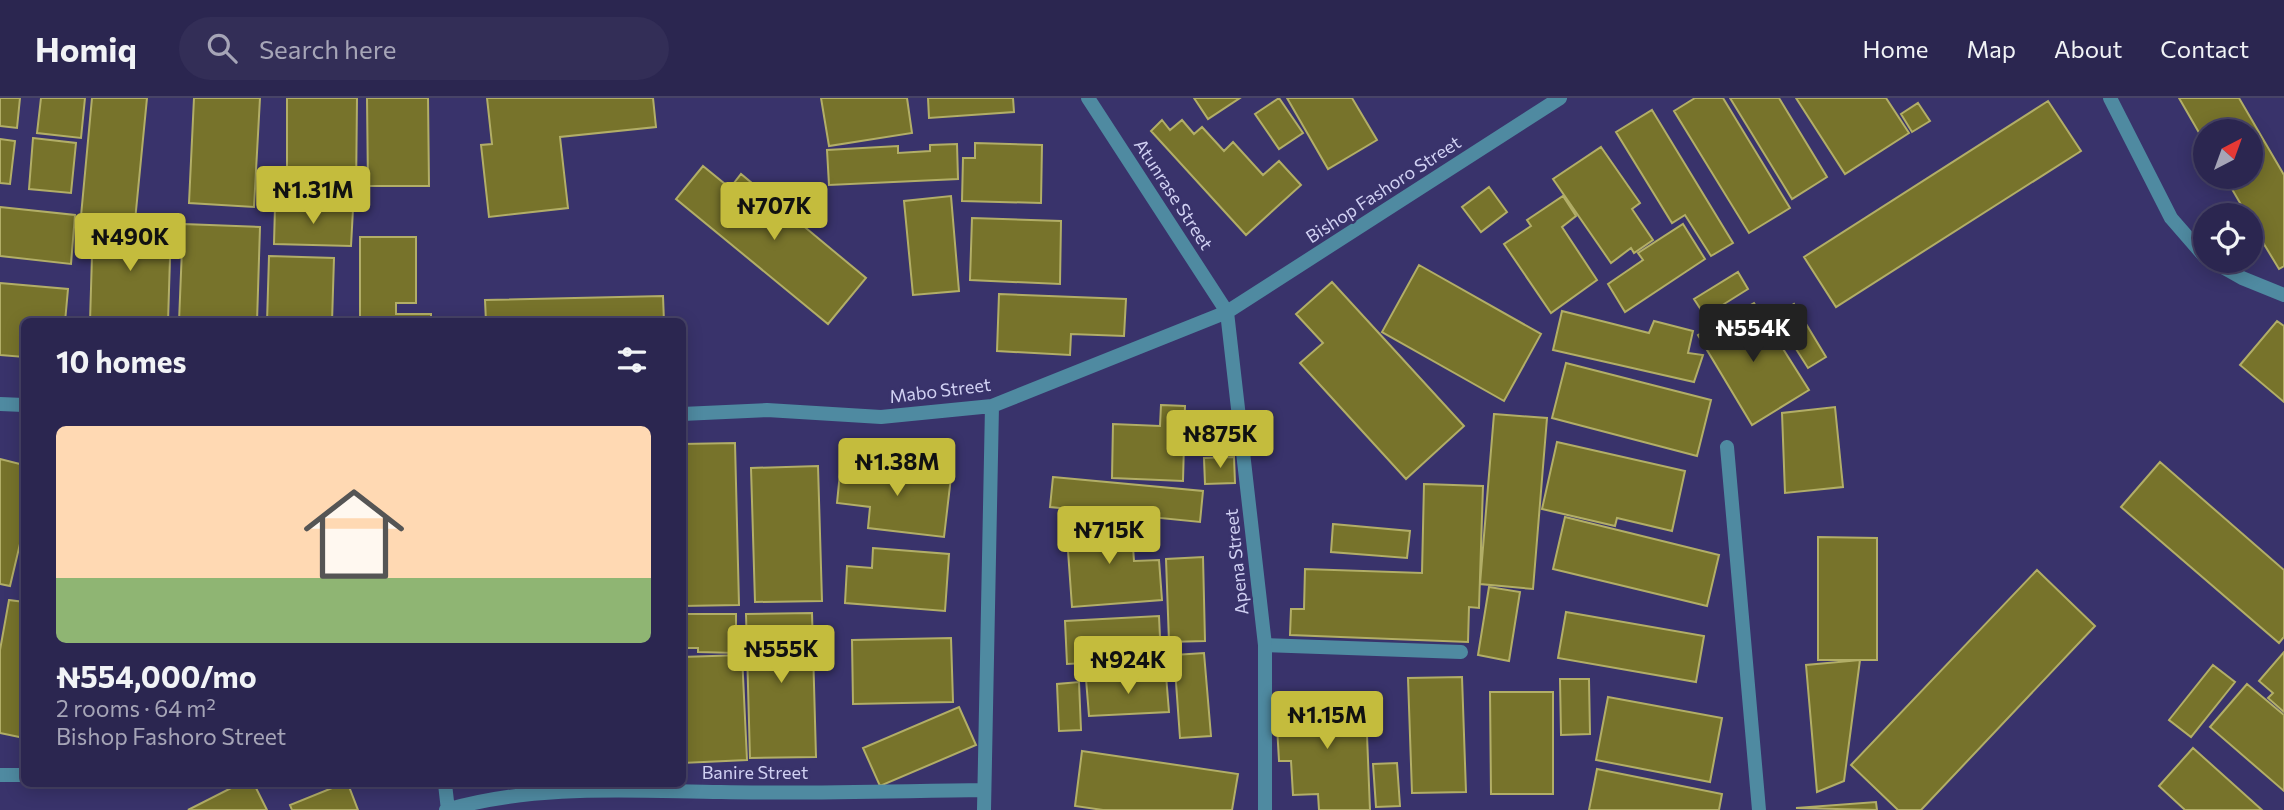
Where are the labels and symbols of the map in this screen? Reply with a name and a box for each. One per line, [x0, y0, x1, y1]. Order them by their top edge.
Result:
north arrow [2193, 119, 2263, 189]
street label: Bishop Fashoro Street [1301, 131, 1465, 247]
street label: Atunrase Street [1130, 134, 1218, 254]
pin: ₦1.31M [256, 166, 370, 226]
pin: ₦707K [725, 183, 823, 242]
pin: ₦490K [81, 214, 179, 273]
pin: ₦554K [1704, 304, 1802, 364]
street label: Mabo Street [888, 373, 992, 407]
pin: ₦875K [1171, 410, 1269, 470]
pin: ₦1.38M [840, 438, 954, 498]
pin: ₦715K [1060, 506, 1158, 566]
street label: Apena Street [1219, 508, 1253, 616]
pin: ₦555K [732, 626, 830, 685]
pin: ₦924K [1079, 636, 1177, 696]
pin: ₦1.15M [1270, 692, 1384, 751]
street label: Banire Street [702, 761, 808, 783]

